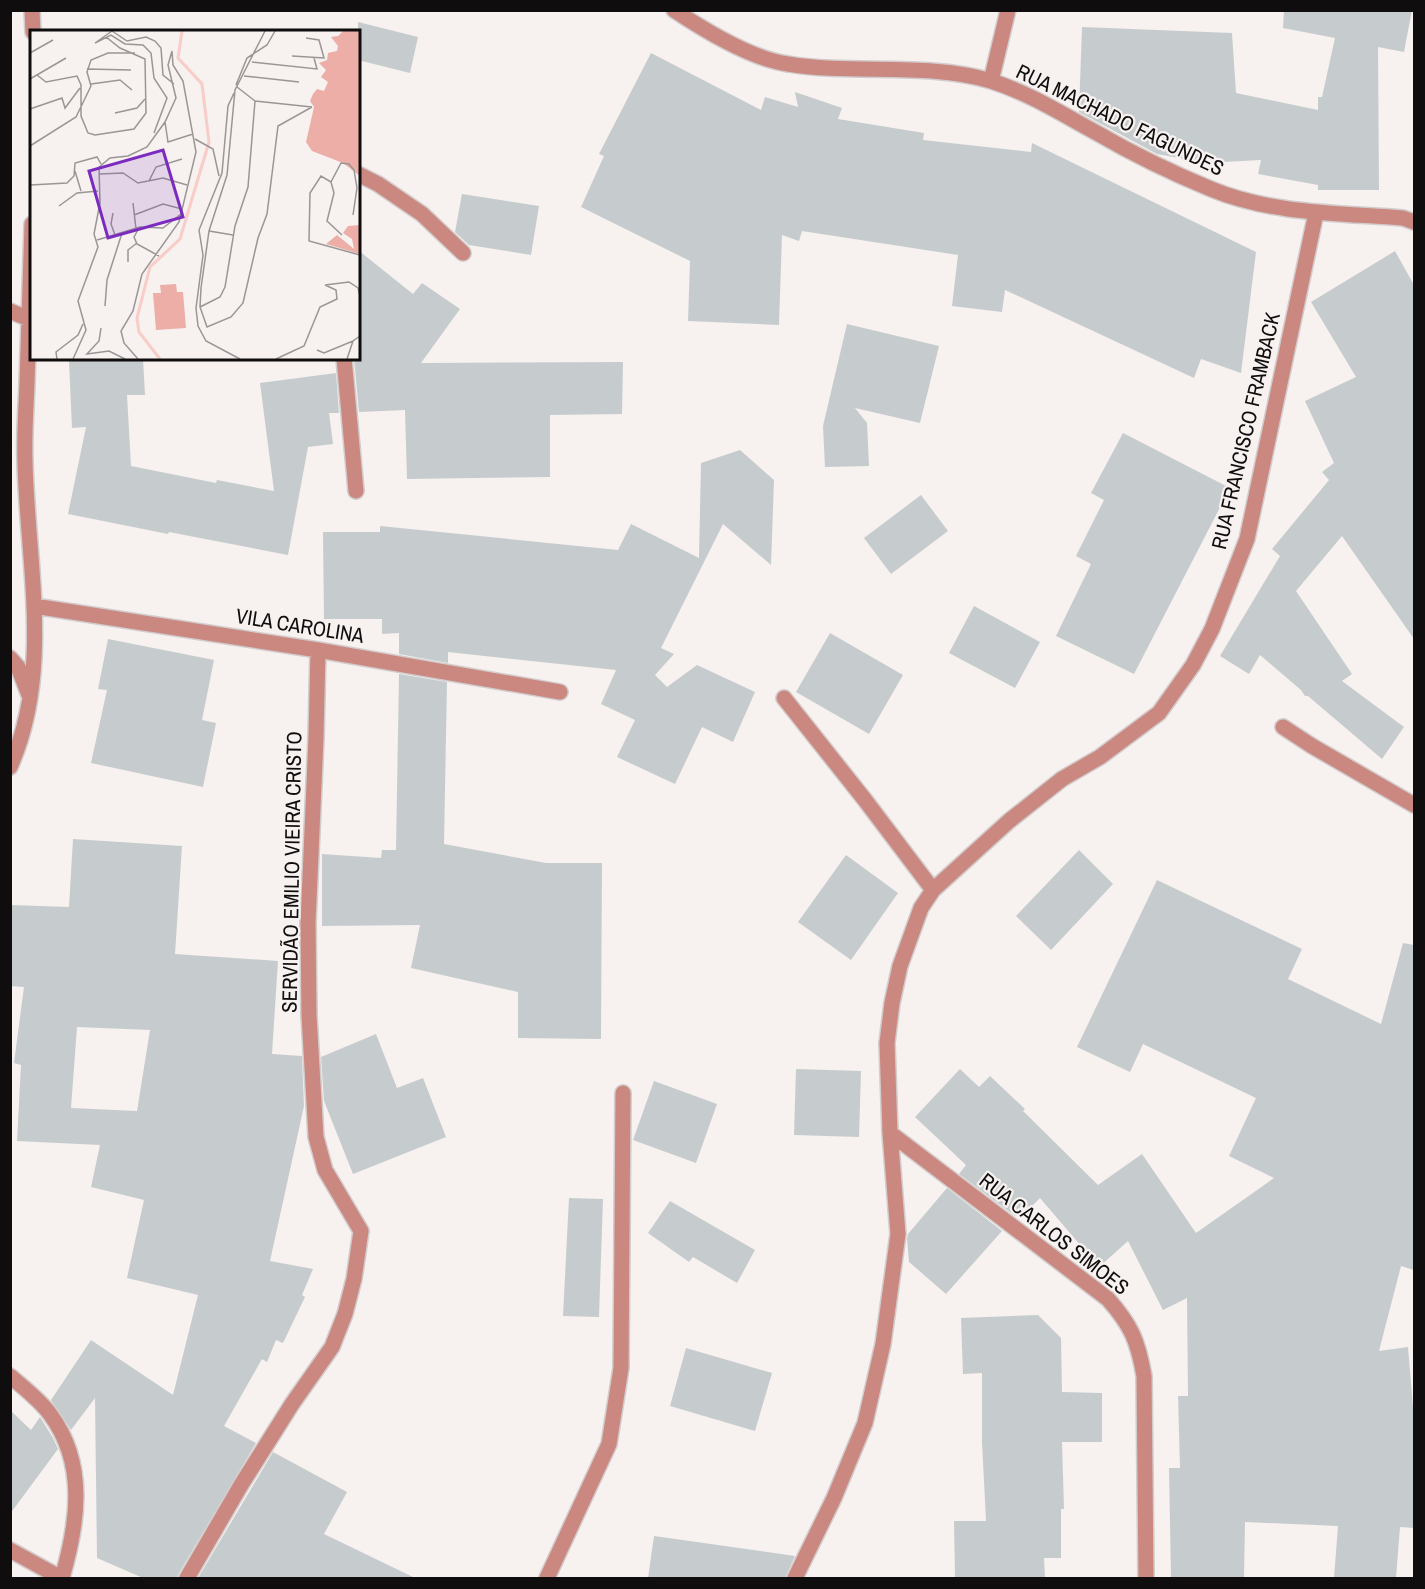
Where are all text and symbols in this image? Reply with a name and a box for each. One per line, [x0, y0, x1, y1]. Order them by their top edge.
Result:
inset map [30, 30, 360, 360]
street label: RUA MACHADO FAGUNDES [1012, 57, 1229, 182]
street label: RUA FRANCISCO FRAMBACK [1204, 309, 1287, 552]
street label: VILA CAROLINA [234, 601, 367, 650]
street label: SERVIDÃO EMILIO VIEIRA CRISTO [275, 731, 308, 1013]
street label: RUA CARLOS SIMOES [973, 1166, 1135, 1301]

